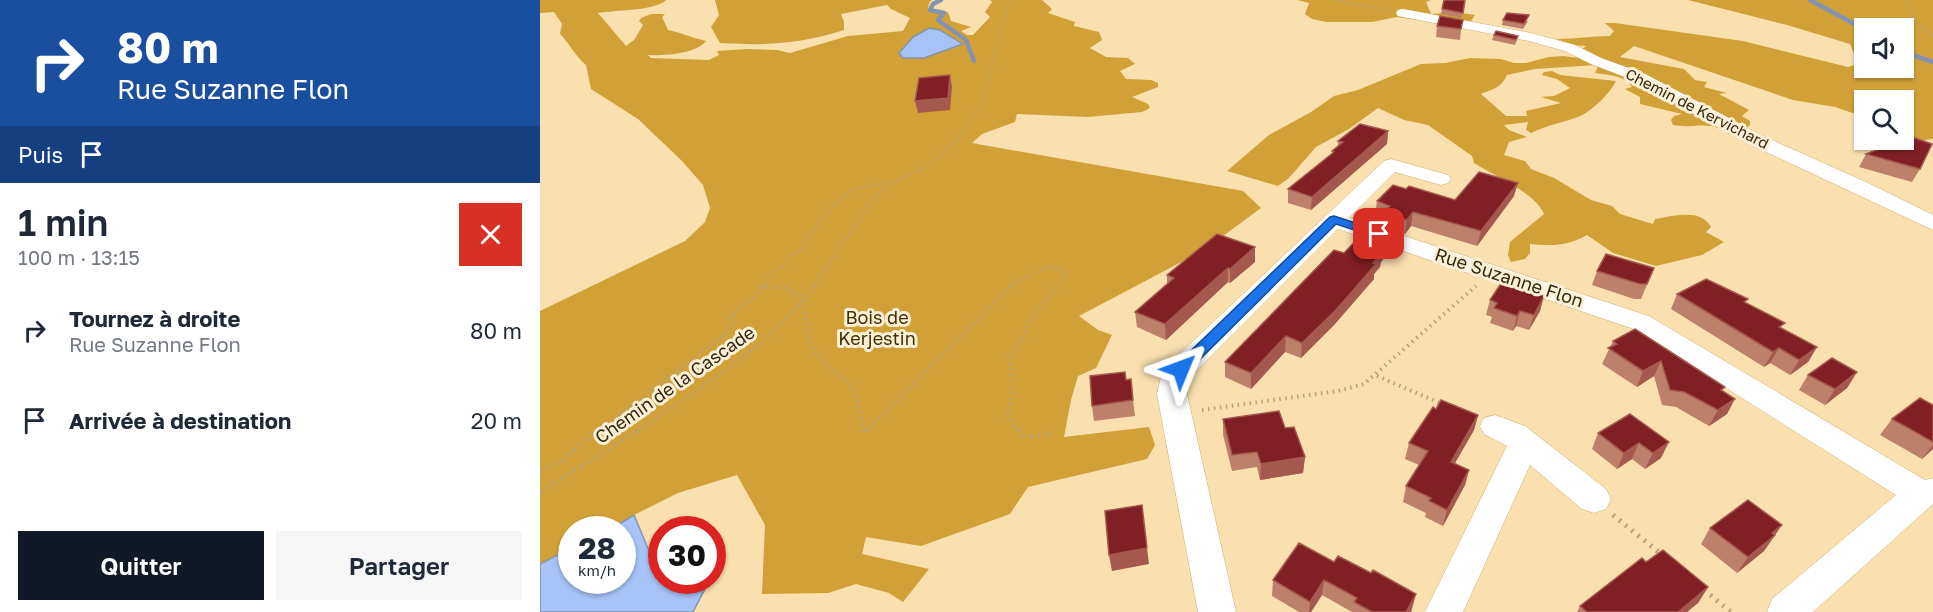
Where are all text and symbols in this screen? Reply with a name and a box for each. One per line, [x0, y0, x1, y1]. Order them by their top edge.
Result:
map controls [1854, 18, 1914, 150]
button: sound [1854, 18, 1914, 78]
text: 80 m [117, 22, 218, 72]
icon: right [18, 24, 96, 102]
street label: Chemin de Kervichard [1623, 64, 1772, 152]
text: Rue Suzanne Flon [117, 73, 349, 105]
button: search [1854, 90, 1914, 150]
icon: arrive [75, 138, 108, 171]
text: Puis [18, 141, 63, 168]
text: 1 min [18, 201, 108, 244]
button: close [459, 203, 522, 266]
pin [1353, 208, 1404, 259]
icon: arrive [1362, 217, 1395, 250]
street label: Rue Suzanne Flon [1432, 243, 1586, 311]
text: 100 m · 13:15 [18, 245, 140, 269]
text: Tournez à droite [69, 305, 240, 332]
park label: Bois de Kerjestin [838, 306, 916, 349]
icon: right [18, 314, 51, 347]
text: 80 m [470, 317, 522, 344]
street label: Chemin de la Cascade [590, 321, 759, 448]
text: Rue Suzanne Flon [69, 332, 241, 356]
position arrow [1149, 337, 1213, 401]
icon: arrive [18, 404, 51, 437]
text: Arrivée à destination [69, 407, 291, 434]
text: 20 m [471, 407, 522, 434]
speed limit sign: 30 [648, 516, 726, 594]
text: 28 [578, 530, 616, 566]
button: Quitter [18, 531, 264, 600]
button: Partager [276, 531, 522, 600]
text: km/h [578, 561, 616, 579]

